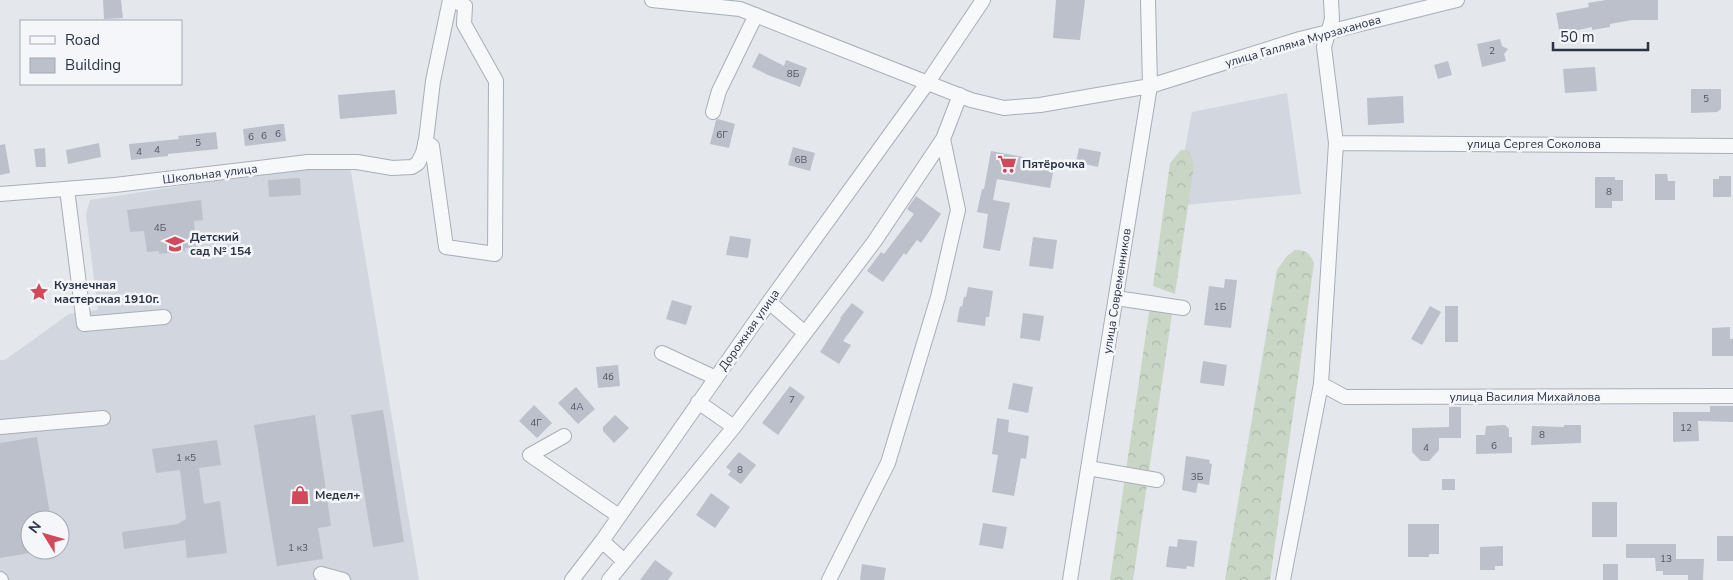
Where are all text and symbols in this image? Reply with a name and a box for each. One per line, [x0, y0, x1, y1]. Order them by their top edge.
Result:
street label: улица Галляма Мурзаханова [1223, 11, 1383, 71]
legend [20, 20, 182, 85]
scale bar [1553, 20, 1648, 52]
text: 50 m [1560, 27, 1595, 47]
text: Road [65, 30, 100, 50]
house number: 2 [1489, 44, 1495, 58]
text: Building [65, 55, 121, 75]
house number: 8Б [787, 67, 800, 81]
house number: 5 [1703, 92, 1709, 106]
house number: 6 [275, 127, 281, 141]
house number: 6Г [716, 128, 728, 142]
house number: 6 [261, 129, 267, 143]
house number: 6 [248, 130, 254, 144]
house number: 5 [195, 136, 201, 150]
street label: улица Сергея Соколова [1467, 136, 1601, 152]
house number: 4 [154, 143, 160, 157]
house number: 4 [136, 145, 142, 159]
house number: 6В [795, 153, 808, 167]
supermarket icon: Пятёрочка [996, 153, 1018, 175]
place label: Пятёрочка [1022, 156, 1085, 172]
street label: Школьная улица [162, 160, 258, 188]
house number: 8 [1606, 185, 1612, 199]
house number: 4Б [154, 221, 167, 235]
street label: улица Современников [1099, 227, 1135, 355]
place label: Детский сад № 154 [190, 229, 251, 259]
school or university icon: Детский сад № 154 [164, 233, 186, 255]
place label: Кузнечная мастерская 1910г. [54, 277, 159, 307]
place icon: Кузнечная мастерская 1910г. [28, 281, 50, 303]
street label: Дорожная улица [715, 286, 783, 374]
house number: 1Б [1214, 300, 1227, 314]
house number: 4б [602, 370, 614, 384]
street label: улица Василия Михайлова [1449, 389, 1601, 405]
house number: 7 [789, 393, 795, 407]
house number: 4А [570, 400, 584, 414]
house number: 4Г [530, 416, 542, 430]
house number: 12 [1680, 421, 1692, 435]
house number: 8 [1539, 428, 1545, 442]
house number: 6 [1491, 439, 1497, 453]
house number: 4 [1423, 441, 1429, 455]
house number: 1 к5 [176, 451, 196, 465]
house number: 8 [737, 463, 743, 477]
house number: 3Б [1191, 470, 1204, 484]
shop icon: Медел+ [289, 484, 311, 506]
place label: Медел+ [315, 487, 361, 503]
north arrow [20, 510, 70, 560]
text: N [24, 518, 46, 537]
house number: 1 к3 [288, 541, 308, 555]
house number: 13 [1660, 552, 1672, 566]

